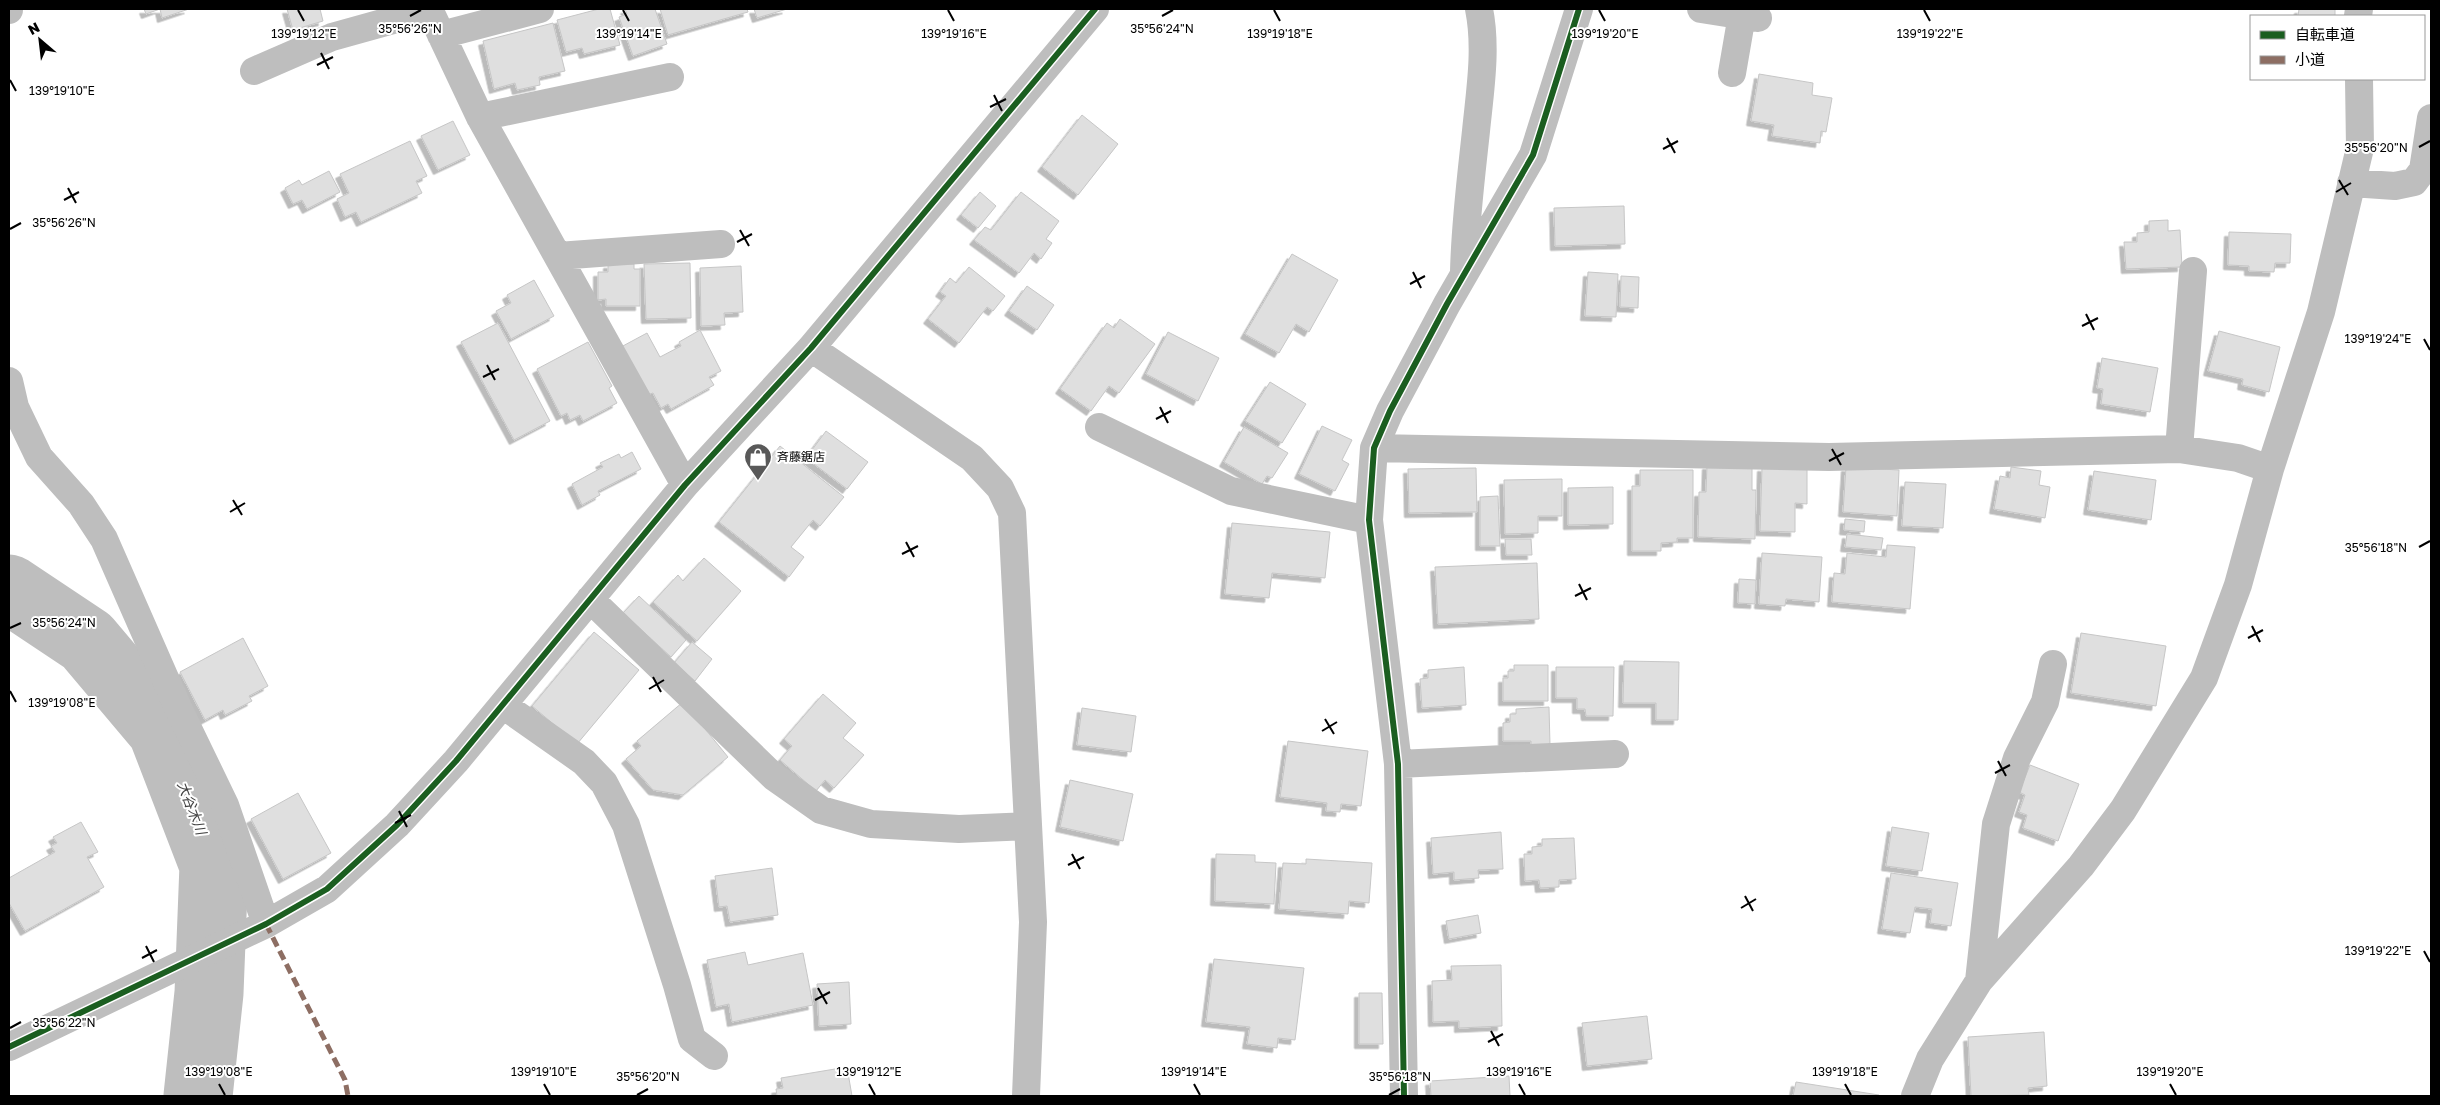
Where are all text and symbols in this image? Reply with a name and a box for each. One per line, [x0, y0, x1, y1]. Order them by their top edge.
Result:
north arrow [15, 15, 65, 65]
legend [2250, 15, 2425, 80]
text: N [25, 18, 42, 38]
text: 35°56'26"N [378, 21, 442, 36]
text: 35°56'24"N [1130, 21, 1194, 36]
text: 自転車道 [2295, 25, 2355, 43]
text: 139°19'12"E [271, 26, 337, 41]
text: 139°19'14"E [596, 26, 662, 41]
text: 139°19'16"E [921, 26, 987, 41]
text: 139°19'18"E [1247, 26, 1313, 41]
text: 139°19'20"E [1572, 26, 1638, 41]
text: 139°19'22"E [1897, 26, 1963, 41]
text: 小道 [2295, 50, 2325, 68]
text: 139°19'10"E [29, 83, 95, 98]
text: 35°56'20"N [2344, 140, 2408, 155]
text: 35°56'26"N [32, 215, 96, 230]
text: 139°19'24"E [2345, 331, 2411, 346]
shop icon: 斉藤鋸店 [743, 442, 773, 481]
place label: 斉藤鋸店 [777, 449, 825, 464]
text: 35°56'18"N [2345, 540, 2407, 555]
text: 35°56'24"N [32, 615, 96, 630]
text: 139°19'08"E [28, 695, 96, 710]
water label: 大谷木川 [174, 779, 211, 839]
text: 139°19'22"E [2345, 943, 2411, 958]
text: 35°56'22"N [32, 1015, 96, 1030]
text: 139°19'08"E [185, 1064, 253, 1079]
text: 139°19'10"E [511, 1064, 577, 1079]
text: 139°19'12"E [836, 1064, 902, 1079]
text: 139°19'14"E [1161, 1064, 1227, 1079]
text: 139°19'16"E [1486, 1064, 1552, 1079]
text: 139°19'18"E [1812, 1064, 1878, 1079]
text: 139°19'20"E [2137, 1064, 2203, 1079]
text: 35°56'20"N [616, 1069, 680, 1084]
text: 35°56'18"N [1369, 1069, 1431, 1084]

